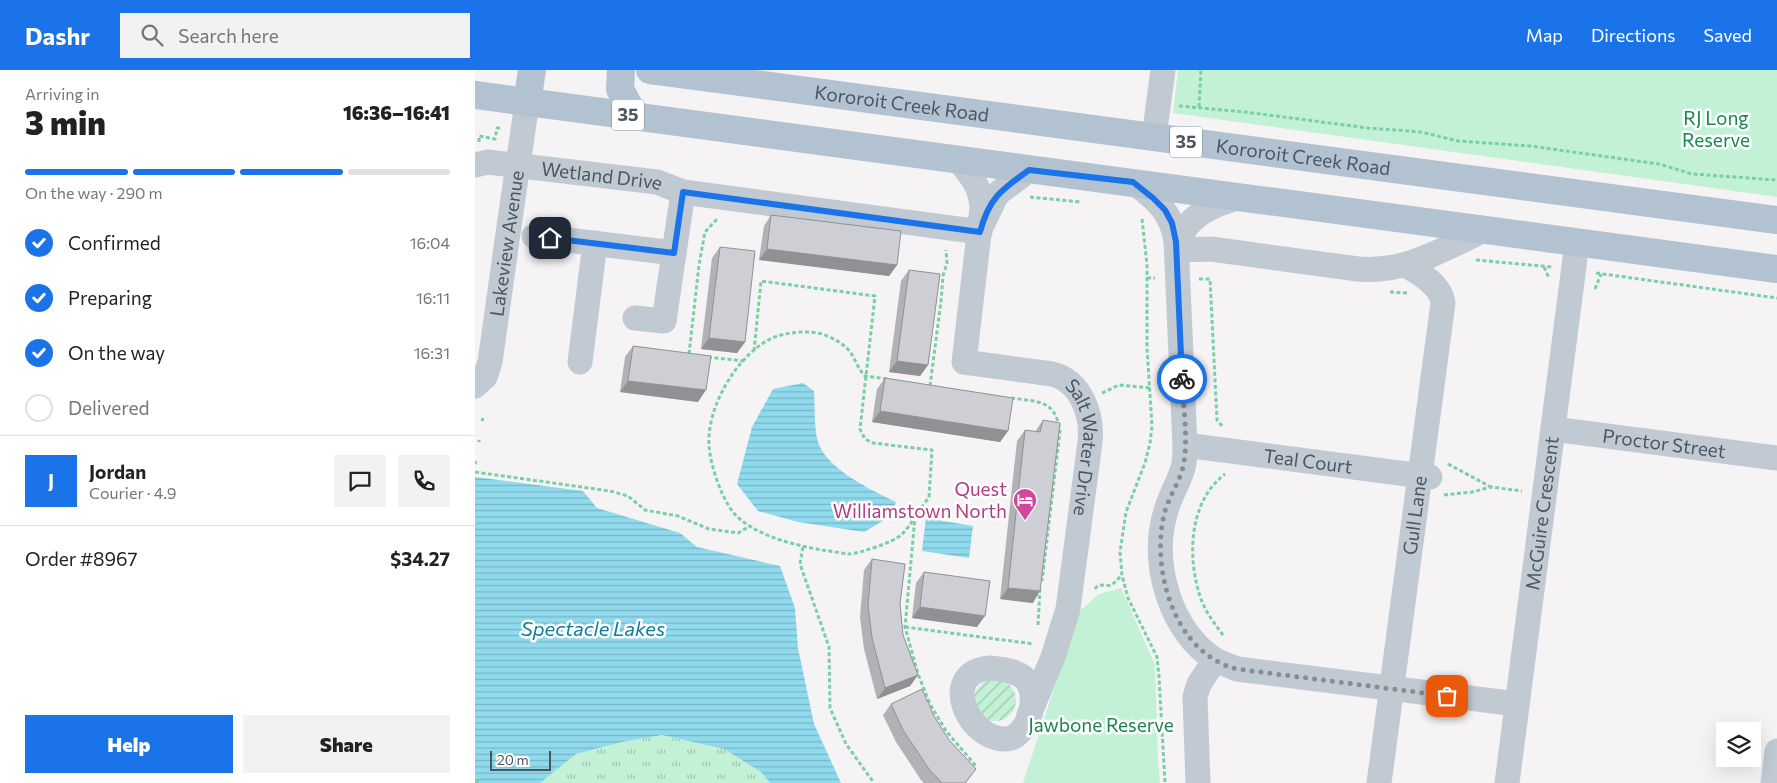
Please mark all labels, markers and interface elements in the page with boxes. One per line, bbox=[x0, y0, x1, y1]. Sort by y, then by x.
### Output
search box bbox=[120, 13, 470, 58]
text: Dashr bbox=[25, 21, 90, 50]
icon: search bbox=[138, 21, 166, 49]
text: Search here bbox=[178, 24, 279, 47]
text: Map bbox=[1526, 24, 1563, 46]
text: Directions bbox=[1591, 24, 1675, 46]
text: Saved bbox=[1703, 24, 1752, 46]
street label: Kororoit Creek Road bbox=[813, 80, 990, 126]
text: Arriving in bbox=[25, 84, 99, 103]
road number: 35 bbox=[612, 100, 644, 130]
text: 16:36–16:41 bbox=[343, 101, 450, 124]
text: 3 min bbox=[25, 102, 106, 142]
park label: RJ Long Reserve bbox=[1682, 106, 1750, 151]
road number: 35 bbox=[1170, 126, 1202, 158]
street label: Kororoit Creek Road bbox=[1215, 133, 1392, 179]
street label: Wetland Drive bbox=[540, 156, 666, 194]
street label: Lakeview Avenue bbox=[484, 169, 528, 318]
text: On the way · 290 m bbox=[25, 183, 163, 202]
pin bbox=[529, 217, 571, 259]
icon: home bbox=[536, 224, 564, 252]
icon: check bbox=[25, 229, 53, 257]
text: Confirmed bbox=[68, 231, 161, 254]
text: 16:04 bbox=[410, 233, 450, 252]
icon: check bbox=[25, 284, 53, 312]
text: Preparing bbox=[68, 286, 152, 309]
text: 16:11 bbox=[416, 288, 450, 307]
icon: check bbox=[25, 339, 53, 367]
text: On the way bbox=[68, 341, 165, 364]
text: 16:31 bbox=[414, 343, 450, 362]
courier bbox=[1157, 354, 1207, 404]
icon: bike bbox=[1168, 365, 1196, 393]
street label: Salt Water Drive bbox=[1061, 373, 1103, 517]
text: Delivered bbox=[68, 396, 149, 419]
street label: Proctor Street bbox=[1601, 424, 1727, 462]
street label: McGuire Crescent bbox=[1520, 435, 1563, 592]
street label: Teal Court bbox=[1262, 443, 1354, 478]
button: chat bbox=[334, 455, 386, 507]
button: phone bbox=[398, 455, 450, 507]
text: Jordan bbox=[89, 460, 146, 483]
text: J bbox=[48, 469, 54, 492]
street label: Gull Lane bbox=[1398, 474, 1431, 556]
place label: Quest Williamstown North bbox=[833, 477, 1007, 522]
text: Courier · 4.9 bbox=[89, 483, 176, 502]
hotel icon: Quest Williamstown North bbox=[1012, 487, 1038, 521]
text: Order #8967 bbox=[25, 547, 138, 570]
text: $34.27 bbox=[390, 547, 450, 570]
water label: Spectacle Lakes bbox=[521, 616, 665, 640]
pin bbox=[1426, 675, 1468, 717]
icon: bag bbox=[1433, 682, 1461, 710]
park label: Jawbone Reserve bbox=[1028, 713, 1174, 736]
button: Help bbox=[25, 715, 233, 773]
button: Share bbox=[243, 715, 450, 773]
map controls bbox=[1716, 722, 1761, 767]
button: layers bbox=[1716, 722, 1761, 767]
scale bar bbox=[490, 748, 551, 771]
text: 20 m bbox=[497, 751, 529, 768]

